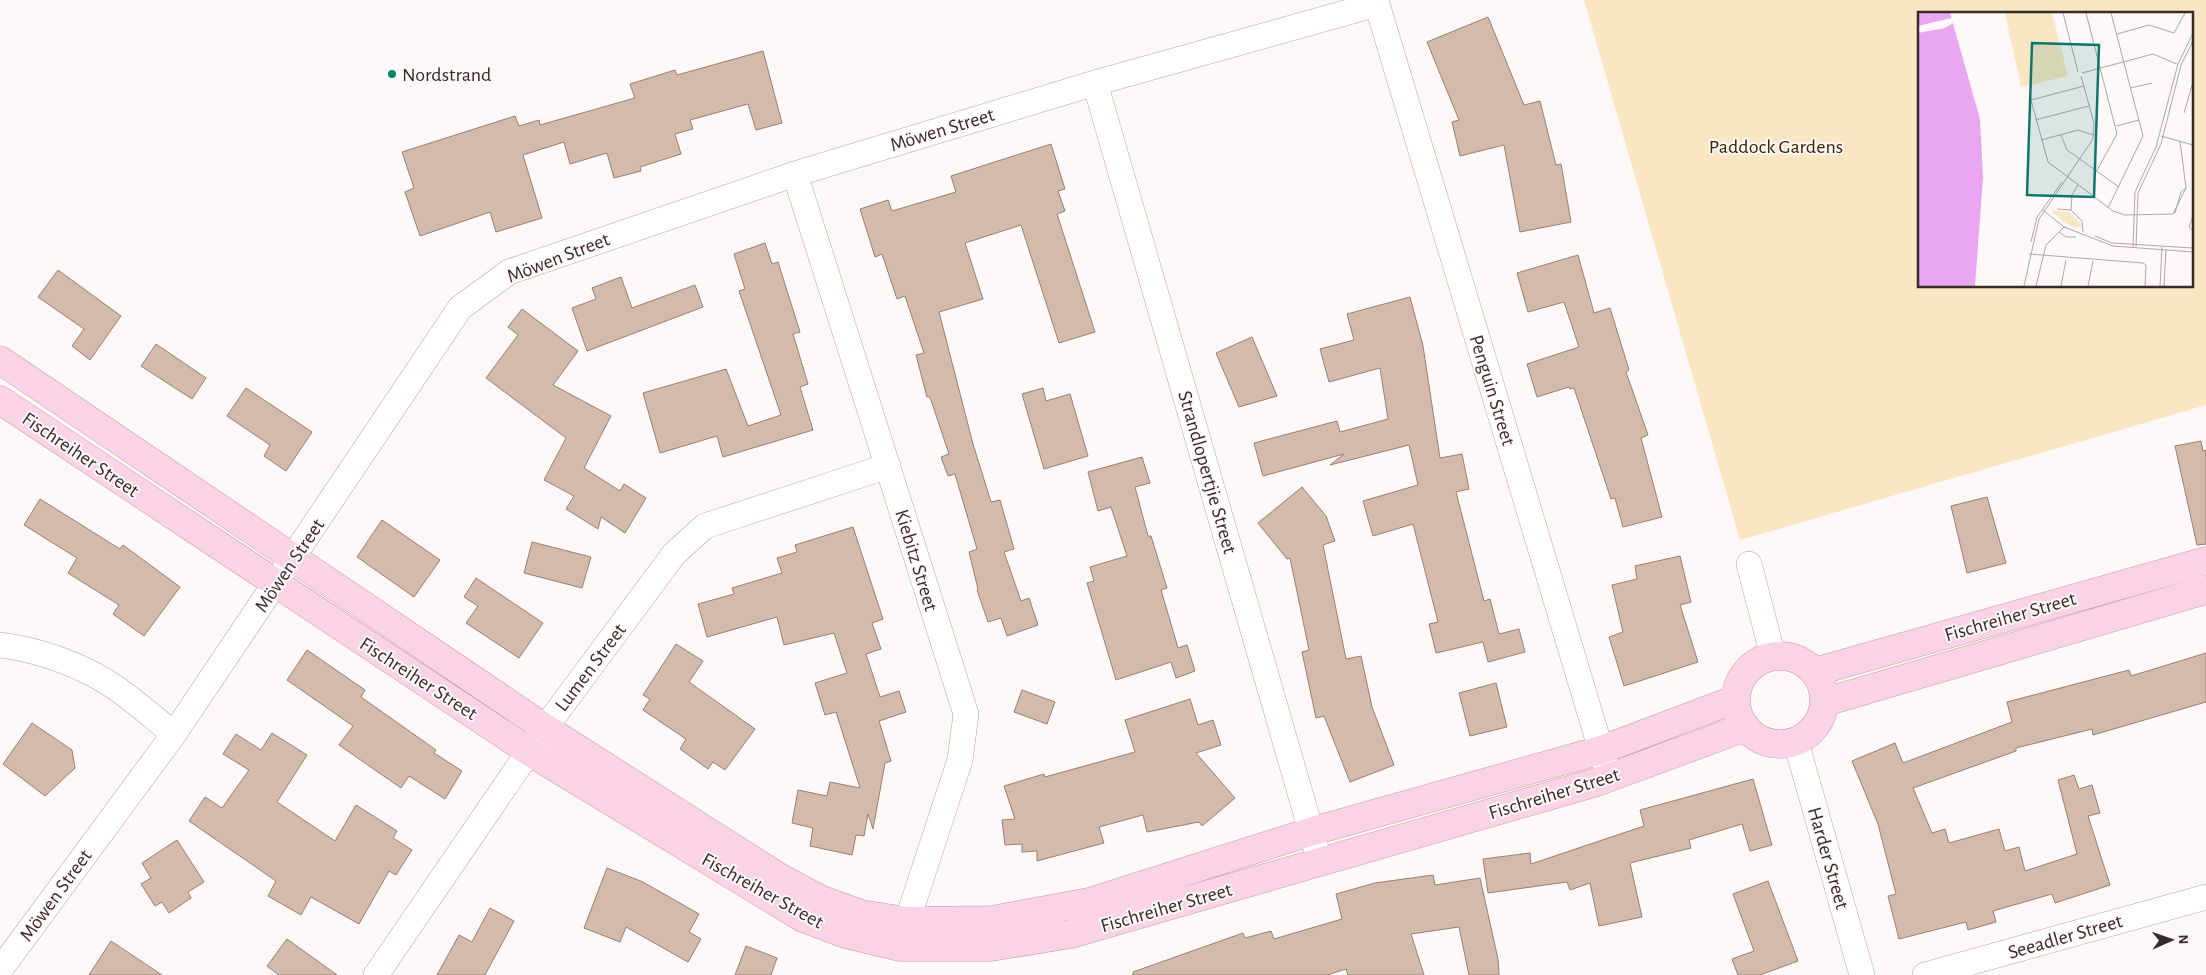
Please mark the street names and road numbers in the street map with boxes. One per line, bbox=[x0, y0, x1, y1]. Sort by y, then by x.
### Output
street label: Möwen Street bbox=[888, 104, 997, 155]
street label: Möwen Street bbox=[504, 229, 613, 287]
street label: Penguin Street bbox=[1466, 333, 1519, 449]
street label: Strandlopertjie Street bbox=[1174, 389, 1240, 557]
street label: Fischreiher Street bbox=[19, 409, 143, 501]
street label: Kiebitz Street bbox=[891, 507, 941, 614]
street label: Möwen Street bbox=[251, 515, 329, 616]
street label: Fischreiher Street bbox=[1942, 588, 2079, 645]
street label: Lumen Street bbox=[551, 619, 631, 715]
street label: Fischreiher Street bbox=[356, 633, 481, 725]
street label: Fischreiher Street bbox=[1486, 764, 1623, 823]
street label: Harder Street bbox=[1804, 805, 1852, 912]
street label: Möwen Street bbox=[16, 846, 96, 945]
street label: Fischreiher Street bbox=[698, 849, 827, 933]
street label: Fischreiher Street bbox=[1098, 879, 1235, 936]
street label: Seeadler Street bbox=[2006, 911, 2125, 963]

